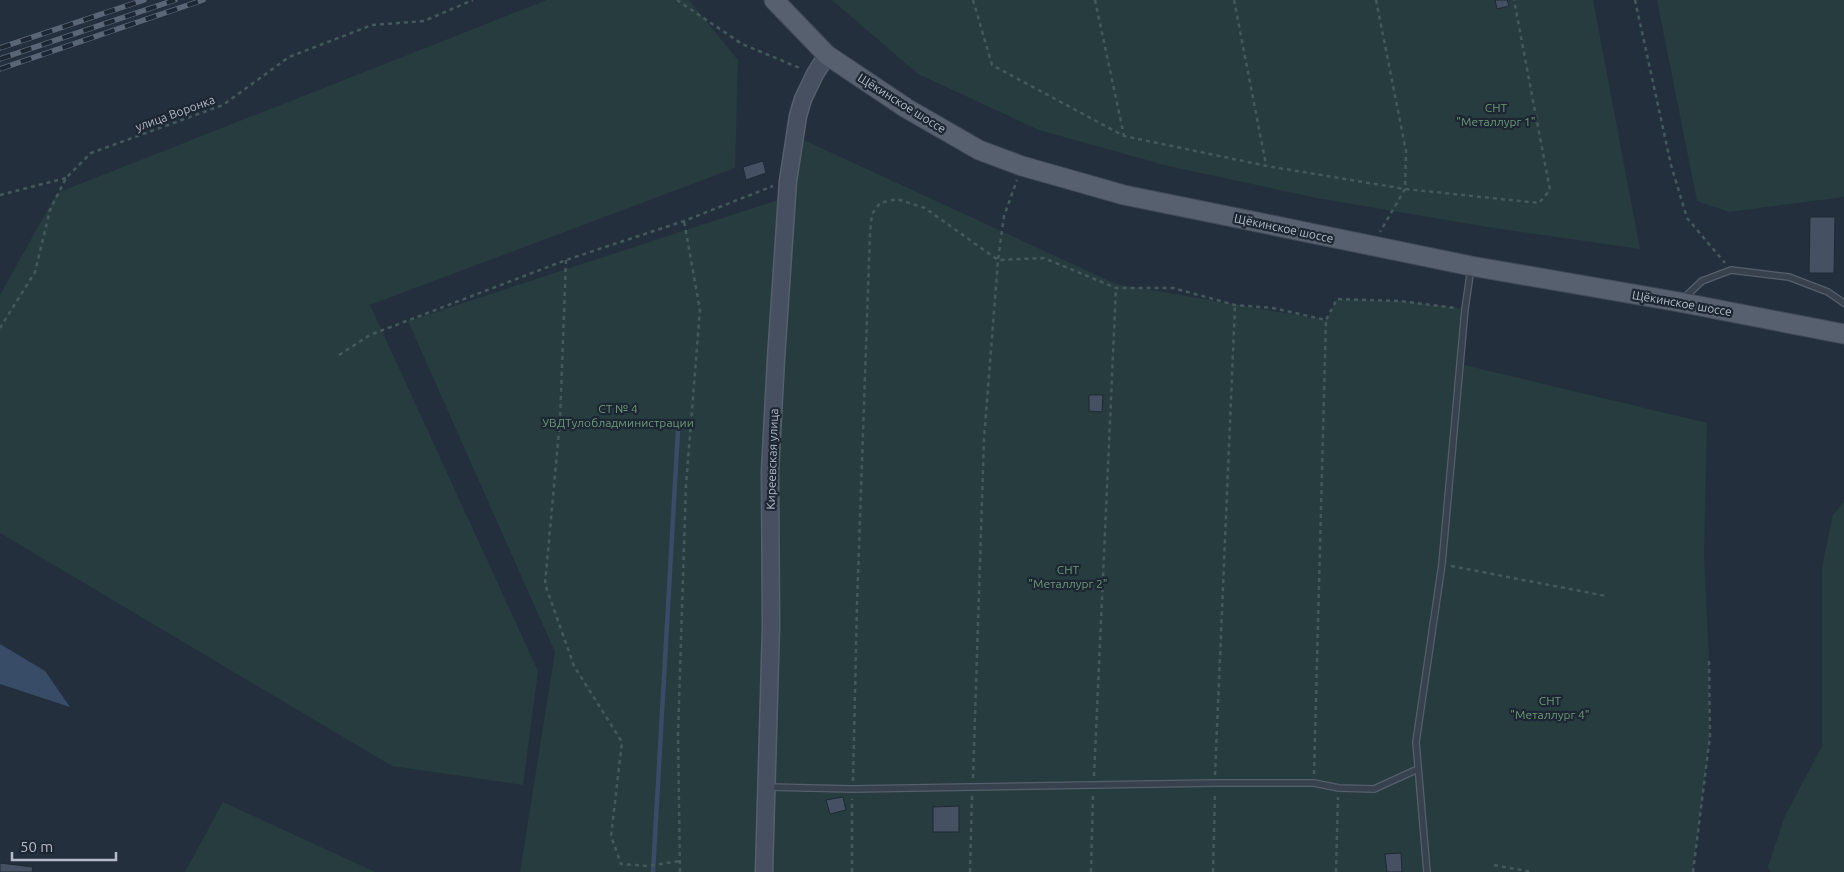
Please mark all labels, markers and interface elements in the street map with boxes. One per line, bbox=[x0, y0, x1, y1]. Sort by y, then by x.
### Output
street label: Щёкинское шоссе bbox=[856, 71, 948, 135]
street label: улица Воронка bbox=[133, 93, 217, 133]
park label: СНТ "Металлург 1" bbox=[1456, 101, 1536, 128]
street label: Щёкинское шоссе bbox=[1233, 211, 1335, 245]
street label: Щёкинское шоссе bbox=[1631, 288, 1733, 318]
park label: СТ № 4 УВДТулобладминистрации bbox=[542, 402, 694, 429]
street label: Киреевская улица bbox=[764, 408, 780, 510]
park label: СНТ "Металлург 2" bbox=[1028, 563, 1108, 590]
park label: СНТ "Металлург 4" bbox=[1510, 694, 1590, 721]
scale bar bbox=[12, 830, 116, 862]
text: 50 m bbox=[20, 838, 53, 855]

